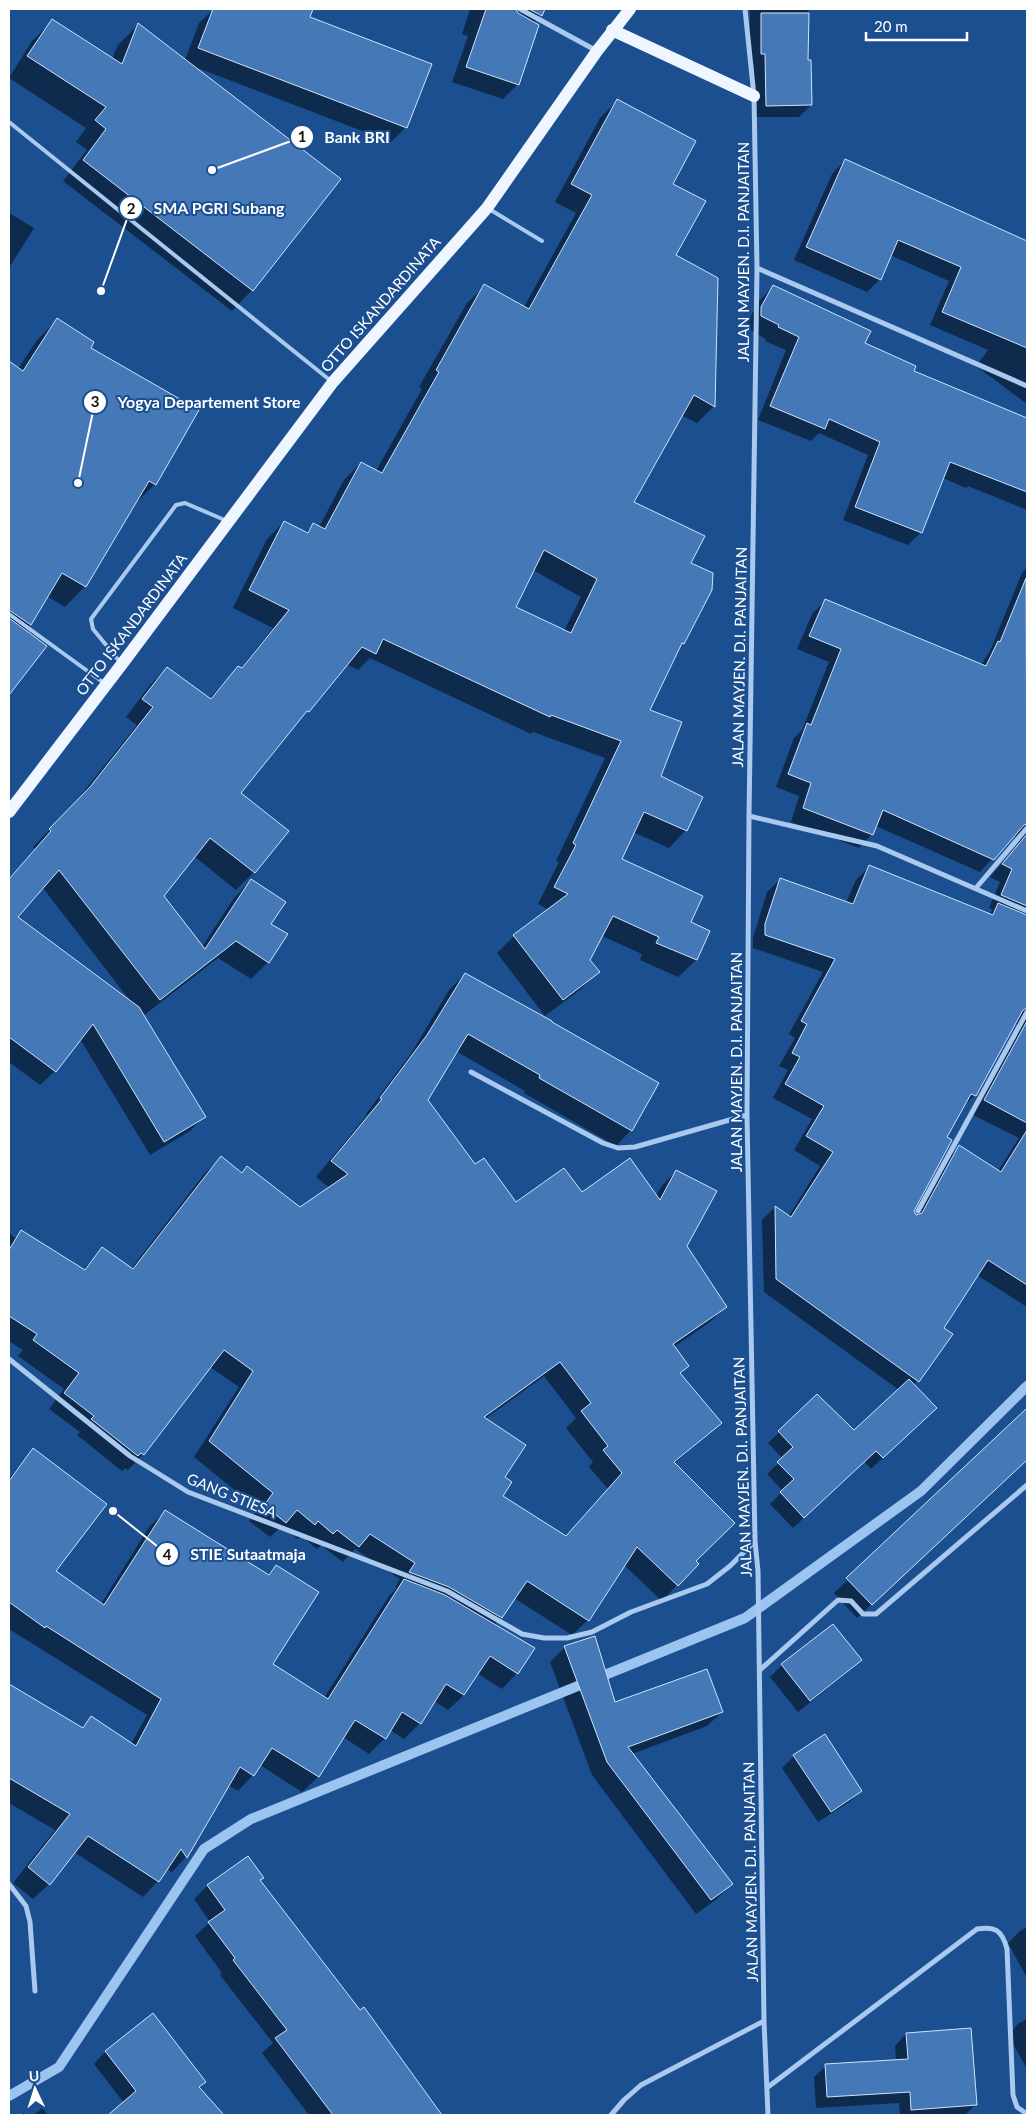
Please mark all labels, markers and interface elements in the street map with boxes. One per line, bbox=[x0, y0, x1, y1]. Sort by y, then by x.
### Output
scale bar bbox=[866, 10, 967, 42]
text: 20 m bbox=[874, 17, 908, 35]
callout: Bank BRI bbox=[289, 122, 400, 153]
text: 1 bbox=[298, 127, 306, 145]
text: Bank BRI bbox=[324, 127, 390, 146]
street label: JALAN MAYJEN. D.I. PANJAITAN bbox=[734, 142, 752, 362]
callout: SMA PGRI Subang bbox=[118, 193, 295, 224]
text: SMA PGRI Subang bbox=[153, 198, 285, 217]
text: 2 bbox=[127, 199, 136, 217]
street label: OTTO ISKANDARDINATA bbox=[316, 232, 444, 375]
callout: Yogya Departement Store bbox=[82, 387, 310, 418]
text: 3 bbox=[91, 392, 99, 410]
text: Yogya Departement Store bbox=[116, 392, 301, 411]
street label: JALAN MAYJEN. D.I. PANJAITAN bbox=[728, 547, 750, 767]
street label: OTTO ISKANDARDINATA bbox=[72, 549, 191, 699]
street label: JALAN MAYJEN. D.I. PANJAITAN bbox=[727, 952, 745, 1172]
street label: JALAN MAYJEN. D.I. PANJAITAN bbox=[729, 1356, 755, 1578]
street label: GANG STIESA bbox=[184, 1469, 280, 1521]
callout: STIE Sutaatmaja bbox=[155, 1539, 315, 1570]
text: STIE Sutaatmaja bbox=[190, 1544, 306, 1563]
text: 4 bbox=[163, 1545, 172, 1563]
street label: JALAN MAYJEN. D.I. PANJAITAN bbox=[739, 1762, 761, 1982]
north arrow bbox=[10, 2064, 60, 2114]
text: U bbox=[28, 2067, 40, 2084]

